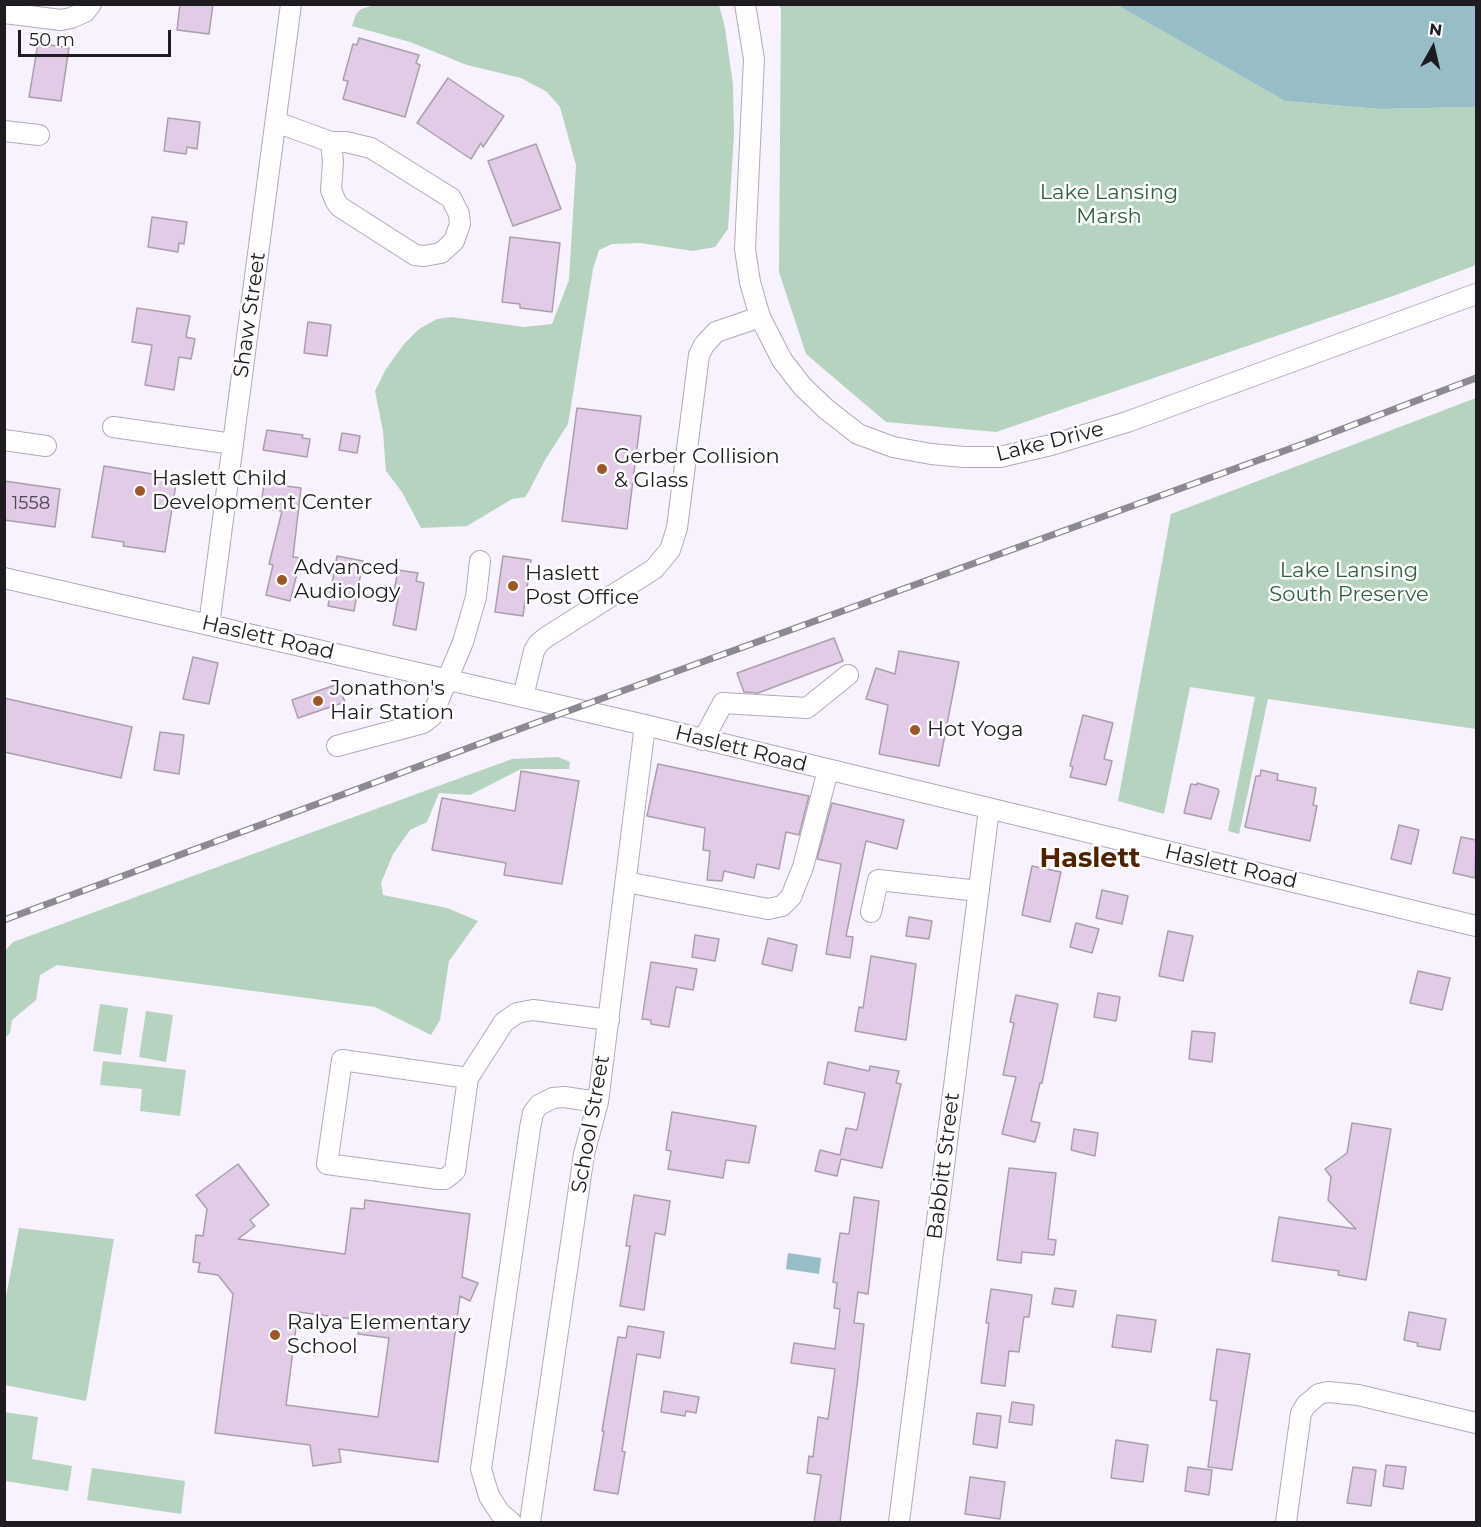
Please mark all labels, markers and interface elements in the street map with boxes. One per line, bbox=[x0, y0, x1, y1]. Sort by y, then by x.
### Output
scale bar bbox=[21, 18, 174, 56]
north arrow bbox=[1403, 18, 1463, 78]
text: N bbox=[1428, 19, 1443, 40]
text: 50 m bbox=[29, 29, 75, 51]
park label: Lake Lansing Marsh bbox=[1040, 180, 1178, 230]
street label: Shaw Street bbox=[229, 250, 271, 380]
street label: Lake Drive bbox=[994, 416, 1106, 468]
place label: Gerber Collision & Glass bbox=[614, 444, 780, 494]
marker: Gerber Collision & Glass bbox=[595, 462, 609, 476]
place label: Haslett Child Development Center bbox=[152, 466, 372, 516]
marker: Haslett Child Development Center bbox=[133, 484, 147, 498]
house number: 1558 bbox=[12, 493, 50, 515]
place label: Advanced Audiology bbox=[294, 555, 401, 605]
park label: Lake Lansing South Preserve bbox=[1269, 558, 1429, 608]
place label: Haslett Post Office bbox=[525, 561, 639, 611]
marker: Advanced Audiology bbox=[275, 573, 289, 587]
marker: Haslett Post Office bbox=[506, 579, 520, 593]
street label: Haslett Road bbox=[199, 611, 337, 665]
place label: Jonathon's Hair Station bbox=[330, 676, 454, 726]
marker: Jonathon's Hair Station bbox=[311, 694, 325, 708]
place label: Hot Yoga bbox=[927, 717, 1023, 743]
street label: Haslett Road bbox=[672, 720, 810, 778]
marker: Hot Yoga bbox=[908, 723, 922, 737]
street label: Haslett Road bbox=[1162, 840, 1300, 894]
district label: Haslett bbox=[1039, 843, 1141, 875]
street label: School Street bbox=[566, 1053, 616, 1195]
street label: Babbitt Street bbox=[922, 1091, 966, 1241]
place label: Ralya Elementary School bbox=[287, 1310, 471, 1360]
marker: Ralya Elementary School bbox=[268, 1328, 282, 1342]

